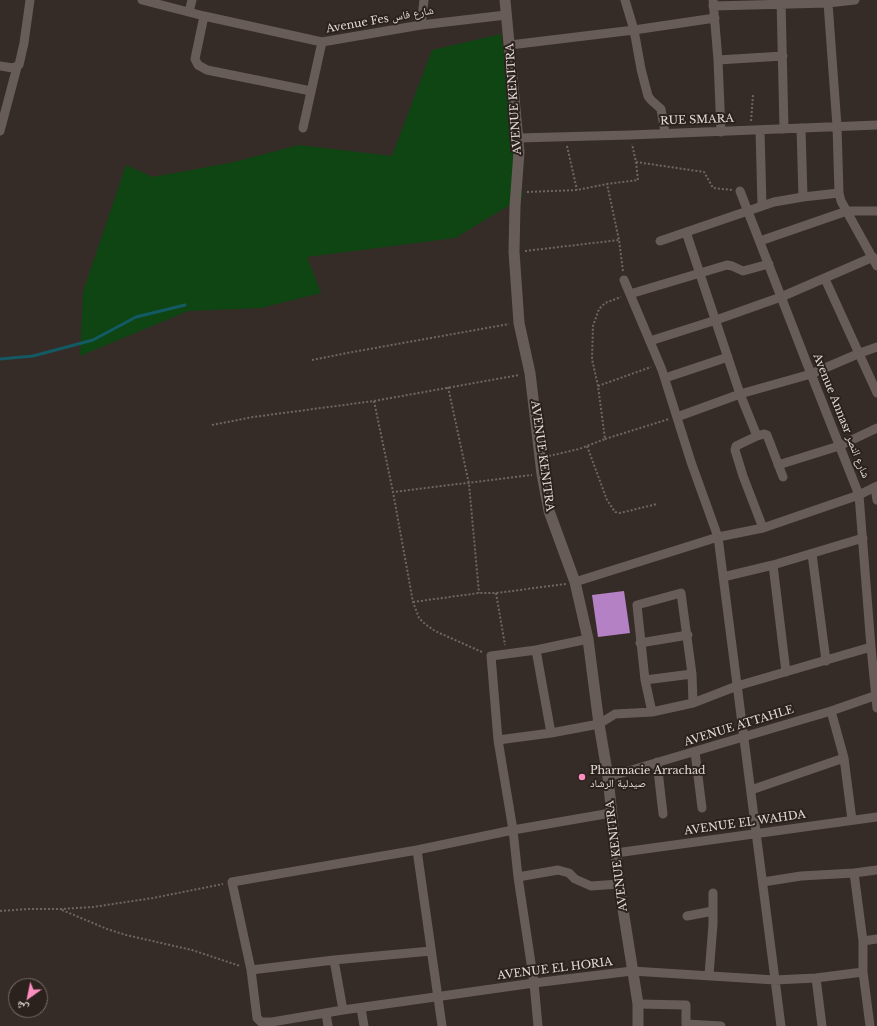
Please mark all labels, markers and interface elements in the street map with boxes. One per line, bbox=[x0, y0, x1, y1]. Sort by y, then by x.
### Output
street label: Avenue Fes شارع فاس bbox=[325, 4, 435, 36]
street label: AVENUE KENITRA bbox=[504, 43, 524, 155]
street label: RUE SMARA bbox=[660, 112, 734, 128]
street label: Avenue Annasr شارع النصر bbox=[810, 352, 872, 480]
street label: AVENUE KENITRA bbox=[528, 400, 556, 512]
street label: AVENUE ATTAHLE bbox=[683, 703, 795, 749]
place label: Pharmacie Arrachad صيدلية الرشاد bbox=[590, 764, 706, 790]
marker: Pharmacie Arrachad صيدلية الرشاد bbox=[577, 772, 587, 782]
street label: AVENUE KENITRA bbox=[604, 800, 630, 912]
street label: AVENUE EL WAHDA bbox=[683, 808, 807, 838]
street label: AVENUE EL HORIA bbox=[497, 955, 613, 983]
north arrow bbox=[8, 978, 48, 1018]
text: ش bbox=[13, 998, 31, 1016]

